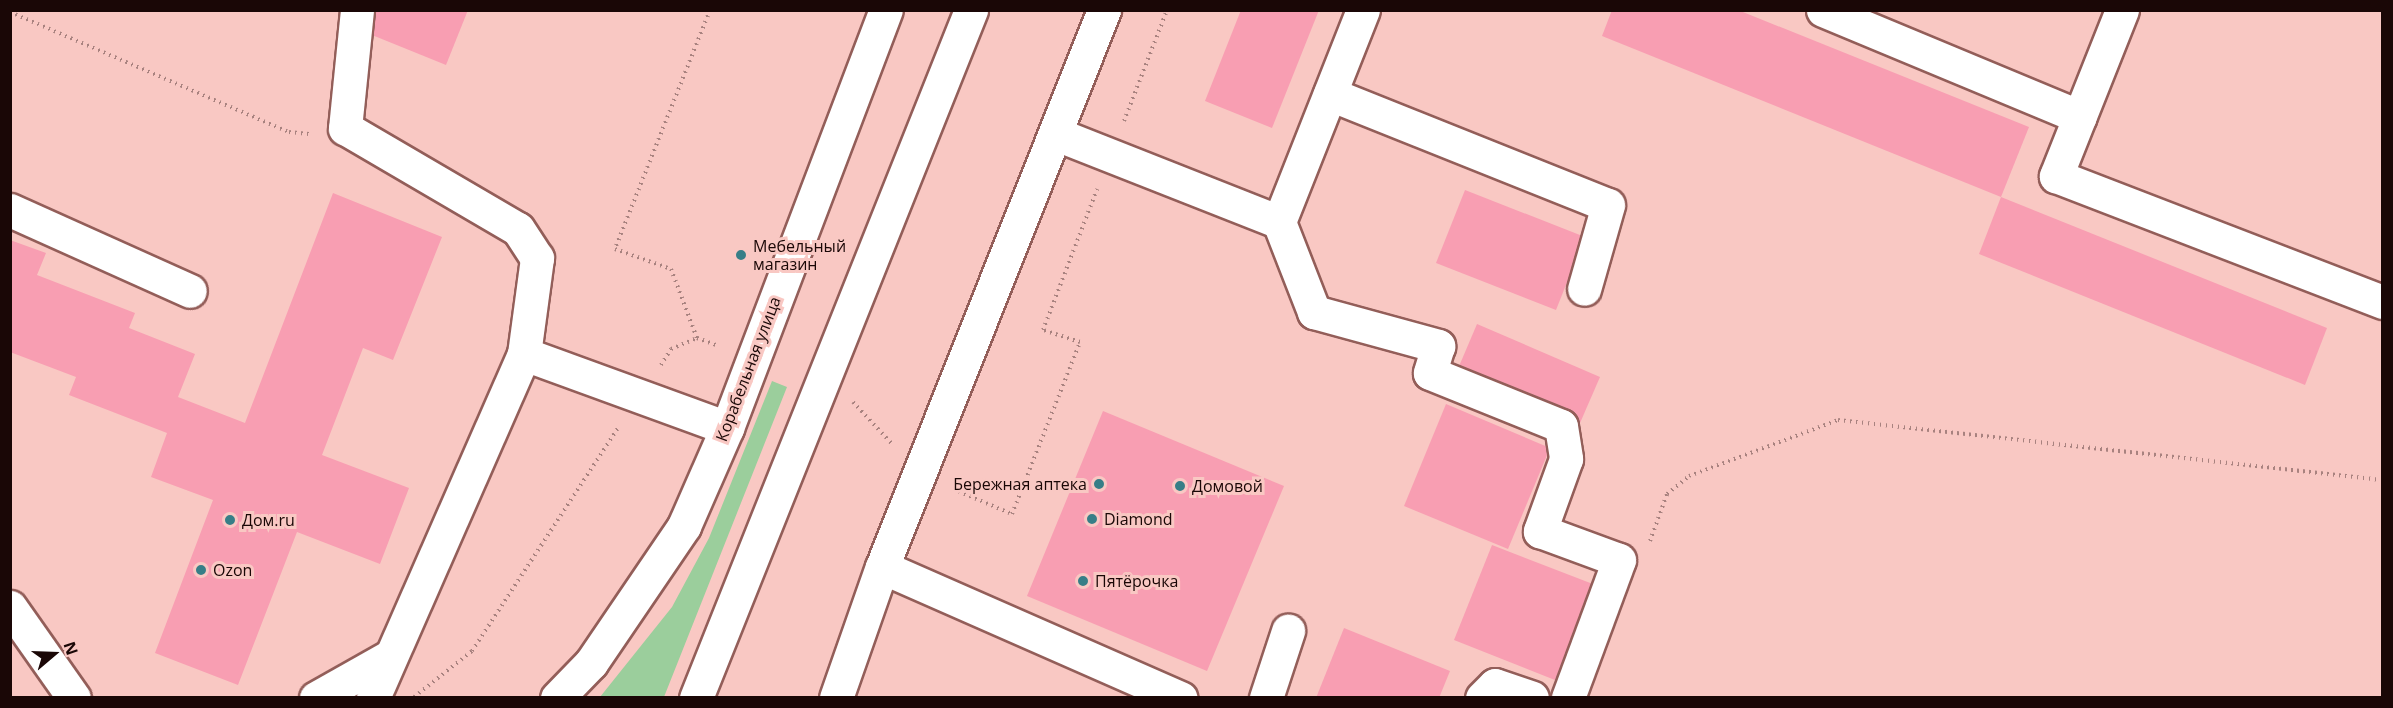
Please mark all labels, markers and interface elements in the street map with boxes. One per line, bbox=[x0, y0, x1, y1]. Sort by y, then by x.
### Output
place label: Мебельный магазин bbox=[753, 236, 846, 274]
marker: Мебельный магазин bbox=[734, 248, 748, 262]
street label: Корабельная улица bbox=[712, 294, 784, 444]
place label: Бережная аптека bbox=[953, 474, 1087, 494]
place label: Домовой bbox=[1192, 476, 1263, 496]
marker: Бережная аптека bbox=[1092, 477, 1106, 491]
marker: Домовой bbox=[1173, 479, 1187, 493]
place label: Diamond bbox=[1104, 509, 1173, 529]
place label: Дом.ru bbox=[242, 510, 295, 530]
marker: Diamond bbox=[1085, 512, 1099, 526]
marker: Дом.ru bbox=[223, 513, 237, 527]
place label: Ozon bbox=[213, 560, 252, 580]
marker: Ozon bbox=[194, 563, 208, 577]
place label: Пятёрочка bbox=[1095, 571, 1178, 591]
marker: Пятёрочка bbox=[1076, 574, 1090, 588]
north arrow bbox=[24, 624, 84, 684]
text: N bbox=[58, 638, 84, 658]

